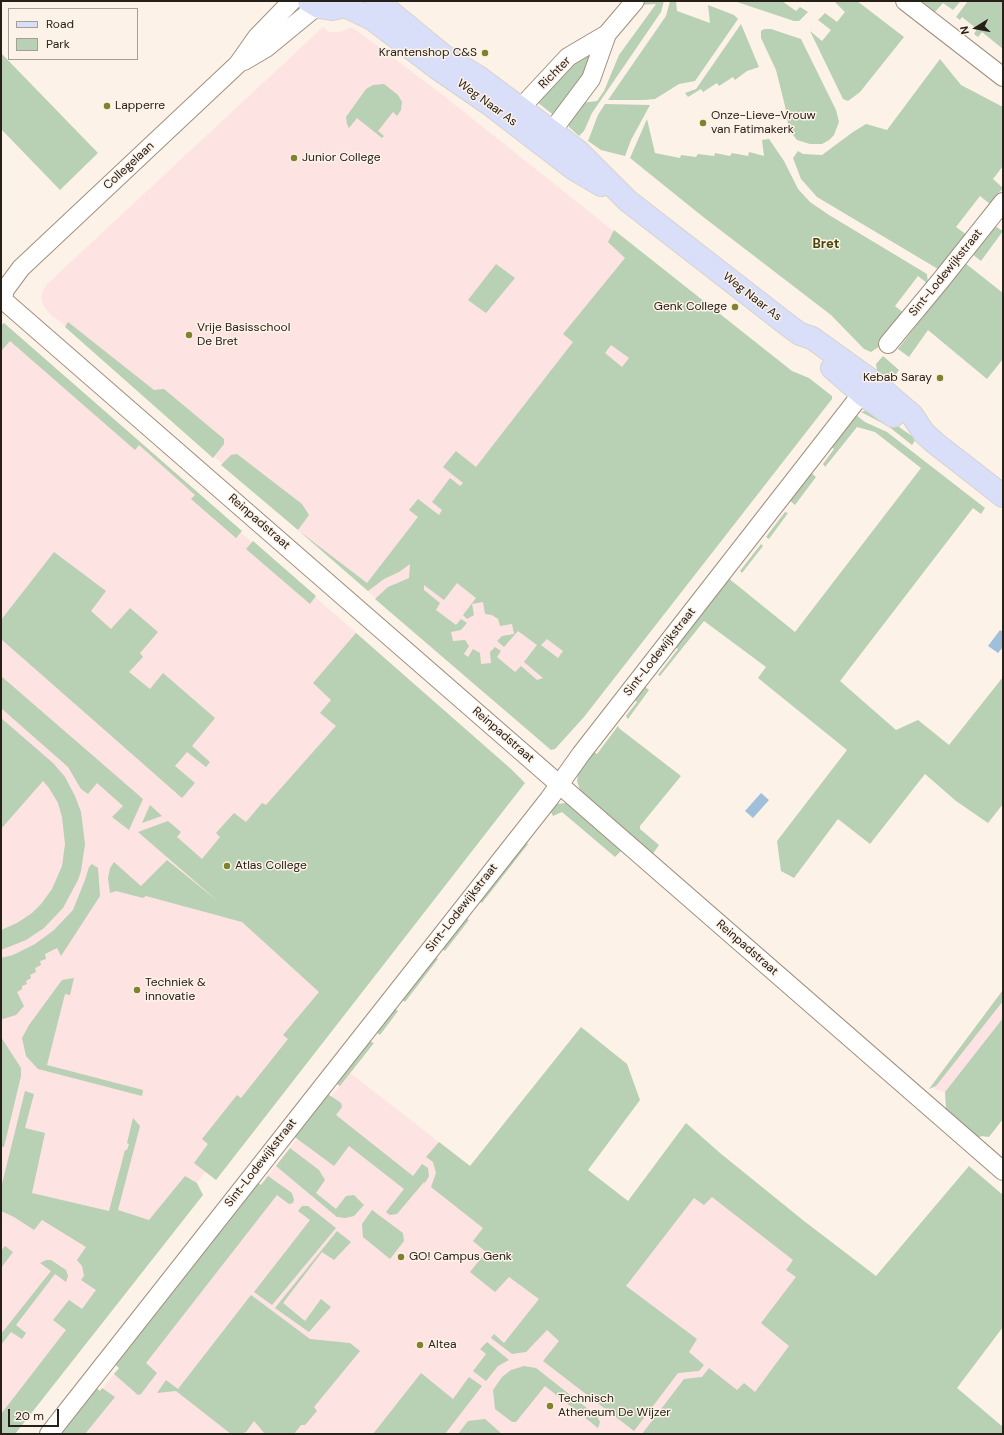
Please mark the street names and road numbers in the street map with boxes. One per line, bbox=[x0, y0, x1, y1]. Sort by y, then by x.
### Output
street label: Richter bbox=[536, 54, 574, 92]
street label: Weg Naar As bbox=[454, 76, 520, 130]
street label: Collegelaan bbox=[101, 139, 157, 193]
street label: Sint-Lodewijkstraat bbox=[906, 226, 986, 320]
street label: Weg Naar As bbox=[720, 270, 784, 324]
street label: Reinpadstraat bbox=[225, 491, 293, 553]
street label: Sint-Lodewijkstraat bbox=[621, 605, 699, 699]
street label: Reinpadstraat bbox=[469, 704, 537, 766]
street label: Sint-Lodewijkstraat bbox=[423, 861, 501, 955]
street label: Reinpadstraat bbox=[713, 917, 781, 979]
street label: Sint-Lodewijkstraat bbox=[222, 1116, 300, 1210]

